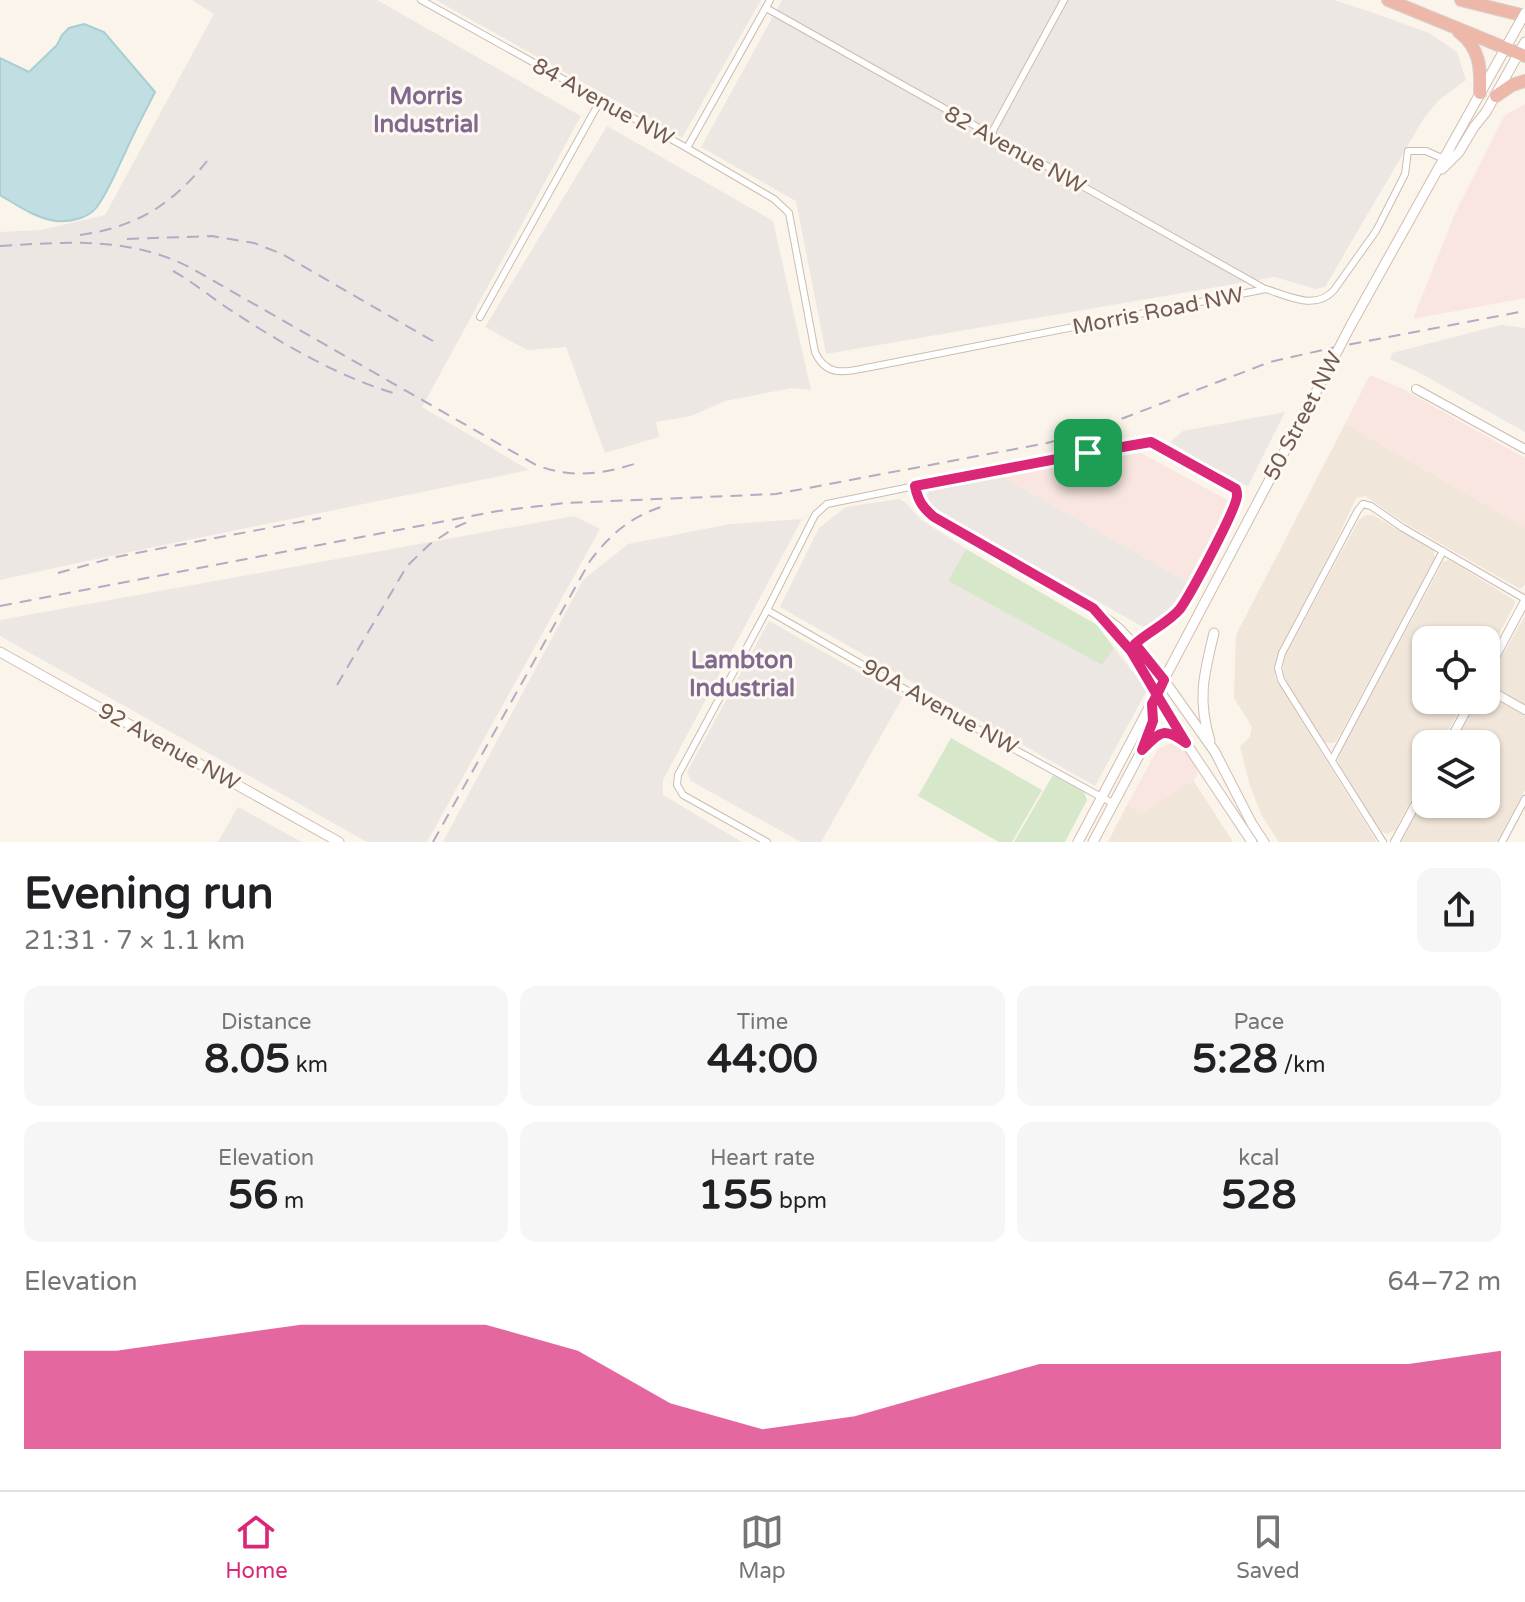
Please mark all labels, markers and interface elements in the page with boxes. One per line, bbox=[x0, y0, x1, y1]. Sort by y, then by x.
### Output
street label: 84 Avenue NW bbox=[528, 52, 678, 152]
district label: Morris Industrial bbox=[373, 82, 479, 139]
street label: 82 Avenue NW bbox=[940, 100, 1090, 200]
street label: Morris Road NW bbox=[1070, 282, 1246, 340]
street label: 50 Street NW bbox=[1258, 347, 1348, 485]
pin bbox=[1054, 419, 1122, 487]
icon: arrive bbox=[1066, 431, 1110, 475]
map controls bbox=[1412, 626, 1500, 818]
button: locate bbox=[1412, 626, 1500, 714]
district label: Lambton Industrial bbox=[689, 646, 795, 703]
street label: 90A Avenue NW bbox=[858, 653, 1022, 761]
street label: 92 Avenue NW bbox=[94, 697, 244, 797]
button: layers bbox=[1412, 730, 1500, 818]
text: Evening run bbox=[24, 868, 273, 921]
button: share bbox=[1417, 868, 1501, 952]
text: 21:31 · 7 × 1.1 km bbox=[24, 925, 245, 956]
text: Distance bbox=[221, 1009, 311, 1035]
text: Time bbox=[737, 1009, 788, 1035]
text: Pace bbox=[1233, 1009, 1284, 1035]
text: 8.05 bbox=[204, 1035, 290, 1083]
text: 44:00 bbox=[707, 1035, 818, 1083]
text: 5:28 bbox=[1192, 1035, 1278, 1083]
text: km bbox=[290, 1052, 328, 1078]
text: /km bbox=[1278, 1052, 1326, 1078]
text: Elevation bbox=[218, 1145, 314, 1171]
text: Heart rate bbox=[710, 1145, 815, 1171]
text: kcal bbox=[1238, 1145, 1280, 1171]
text: 56 bbox=[228, 1171, 278, 1219]
text: 155 bbox=[698, 1171, 773, 1219]
text: 528 bbox=[1221, 1171, 1297, 1219]
text: m bbox=[278, 1188, 304, 1214]
text: bpm bbox=[773, 1188, 827, 1214]
text: Elevation bbox=[24, 1266, 138, 1297]
text: 64–72 m bbox=[1388, 1266, 1501, 1297]
tab: Home bbox=[225, 1510, 288, 1584]
tab: Map bbox=[738, 1510, 786, 1584]
tab: Saved bbox=[1236, 1510, 1300, 1584]

